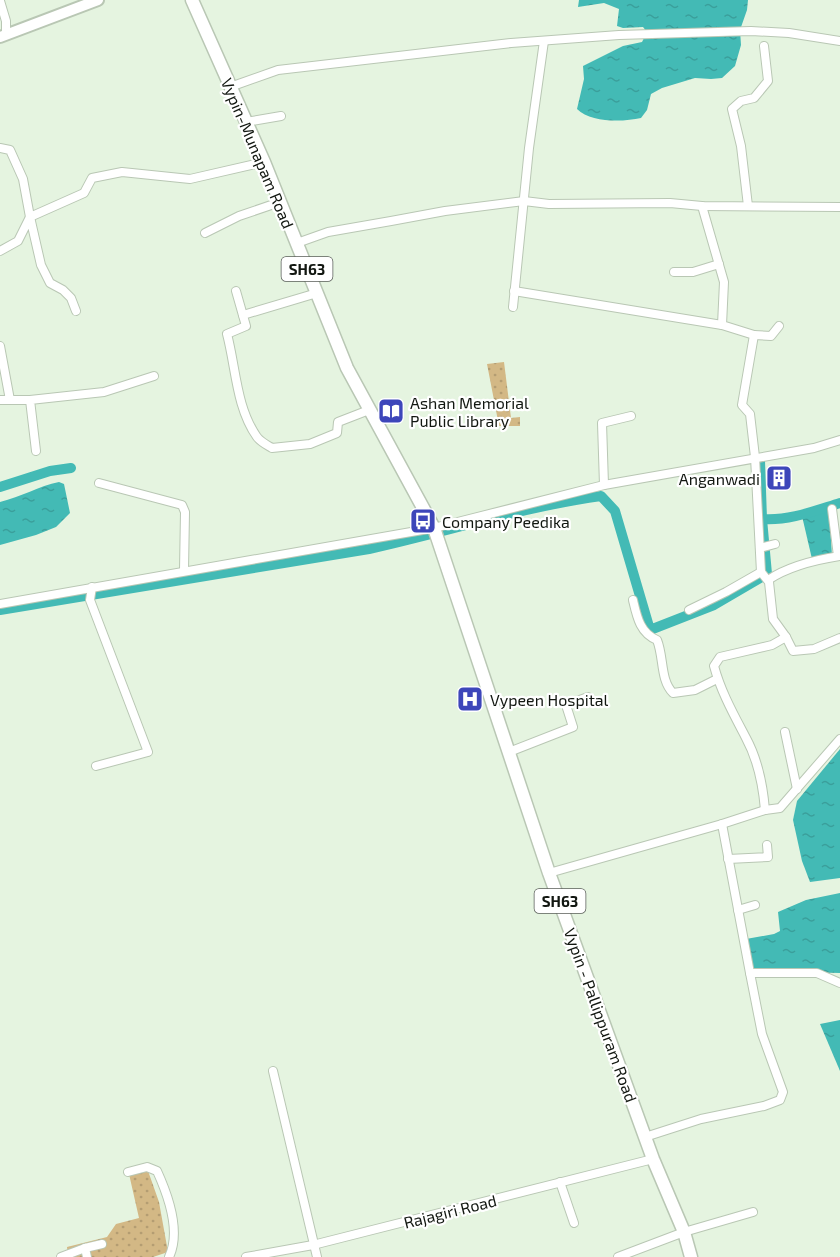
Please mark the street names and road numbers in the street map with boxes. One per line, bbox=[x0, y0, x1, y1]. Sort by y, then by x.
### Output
street label: Vypin-Munapam Road bbox=[218, 75, 298, 231]
road number: SH63 bbox=[282, 257, 332, 281]
road number: SH63 bbox=[534, 889, 586, 913]
street label: Vypin - Pallippuram Road bbox=[561, 925, 641, 1105]
street label: Rajagiri Road bbox=[402, 1190, 499, 1233]

